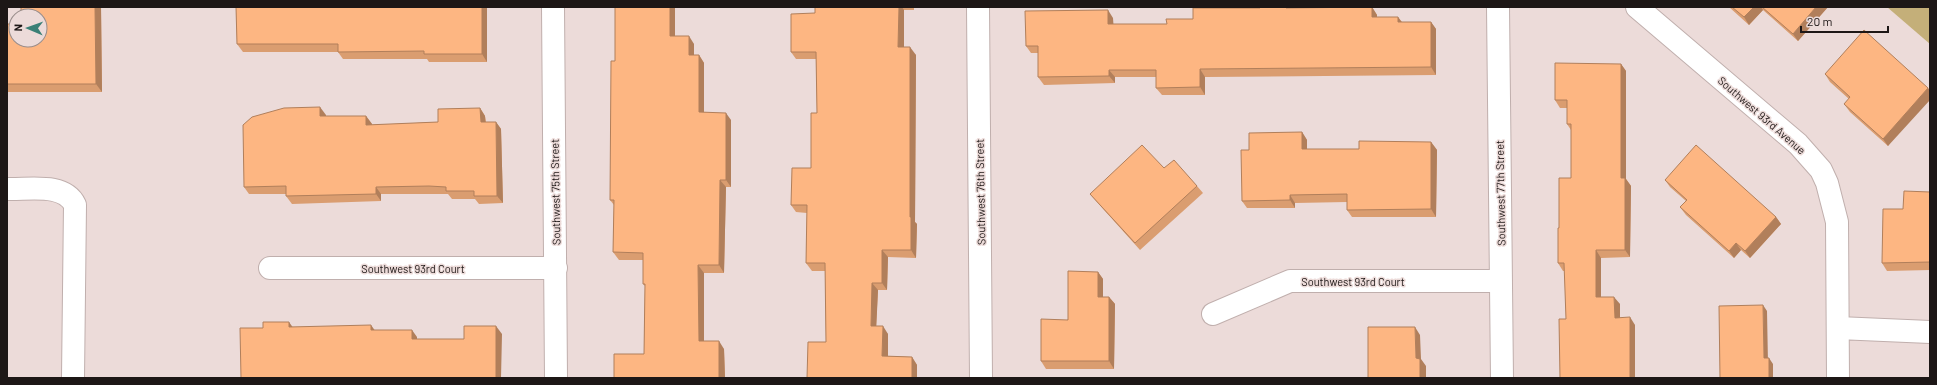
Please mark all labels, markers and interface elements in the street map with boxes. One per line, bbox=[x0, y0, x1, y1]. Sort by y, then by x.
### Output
north arrow bbox=[8, 8, 48, 48]
scale bar bbox=[1801, 8, 1888, 34]
text: 20 m bbox=[1807, 14, 1833, 28]
text: N bbox=[11, 24, 24, 32]
street label: Southwest 93rd Avenue bbox=[1716, 73, 1808, 157]
street label: Southwest 75th Street bbox=[548, 139, 562, 245]
street label: Southwest 76th Street bbox=[973, 139, 987, 245]
street label: Southwest 77th Street bbox=[1493, 140, 1507, 246]
street label: Southwest 93rd Court bbox=[361, 262, 465, 275]
street label: Southwest 93rd Court bbox=[1301, 275, 1405, 288]

